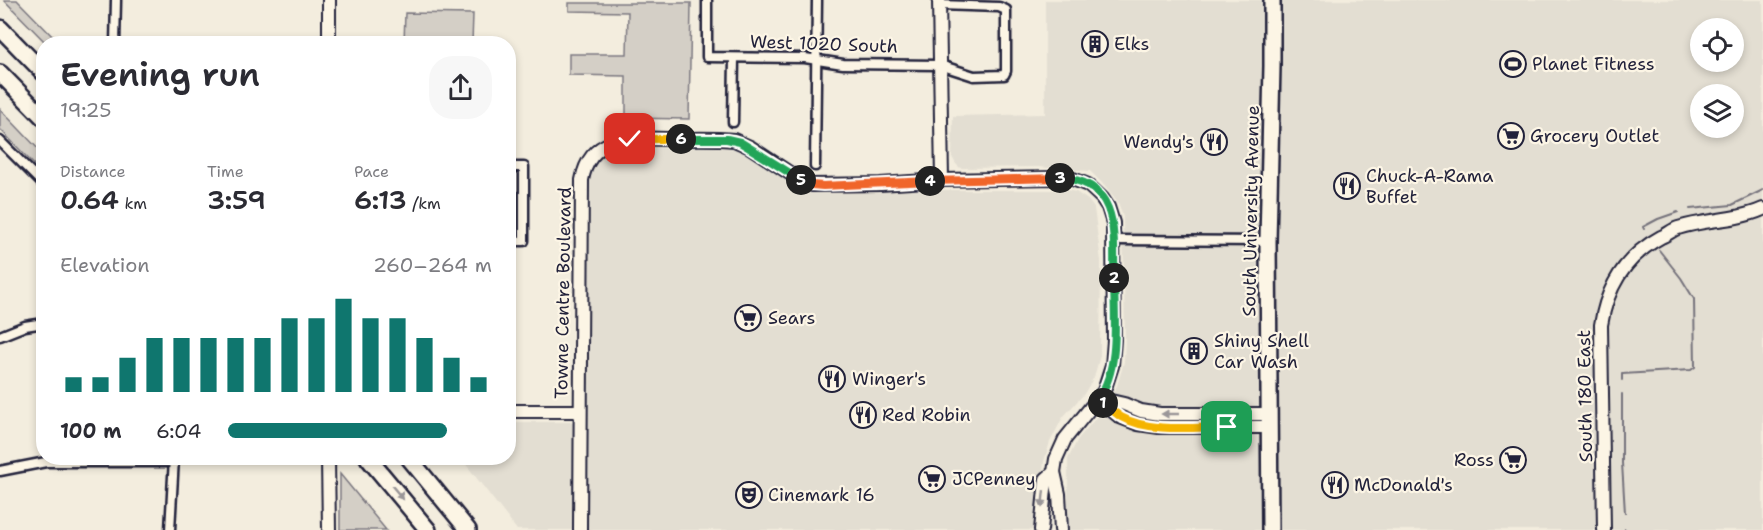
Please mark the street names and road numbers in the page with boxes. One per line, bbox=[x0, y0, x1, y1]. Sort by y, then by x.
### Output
street label: West 1020 South bbox=[750, 29, 898, 59]
street label: South University Avenue bbox=[1237, 105, 1265, 317]
street label: Towne Centre Boulevard bbox=[549, 187, 577, 399]
street label: South 180 East bbox=[1572, 329, 1598, 463]

